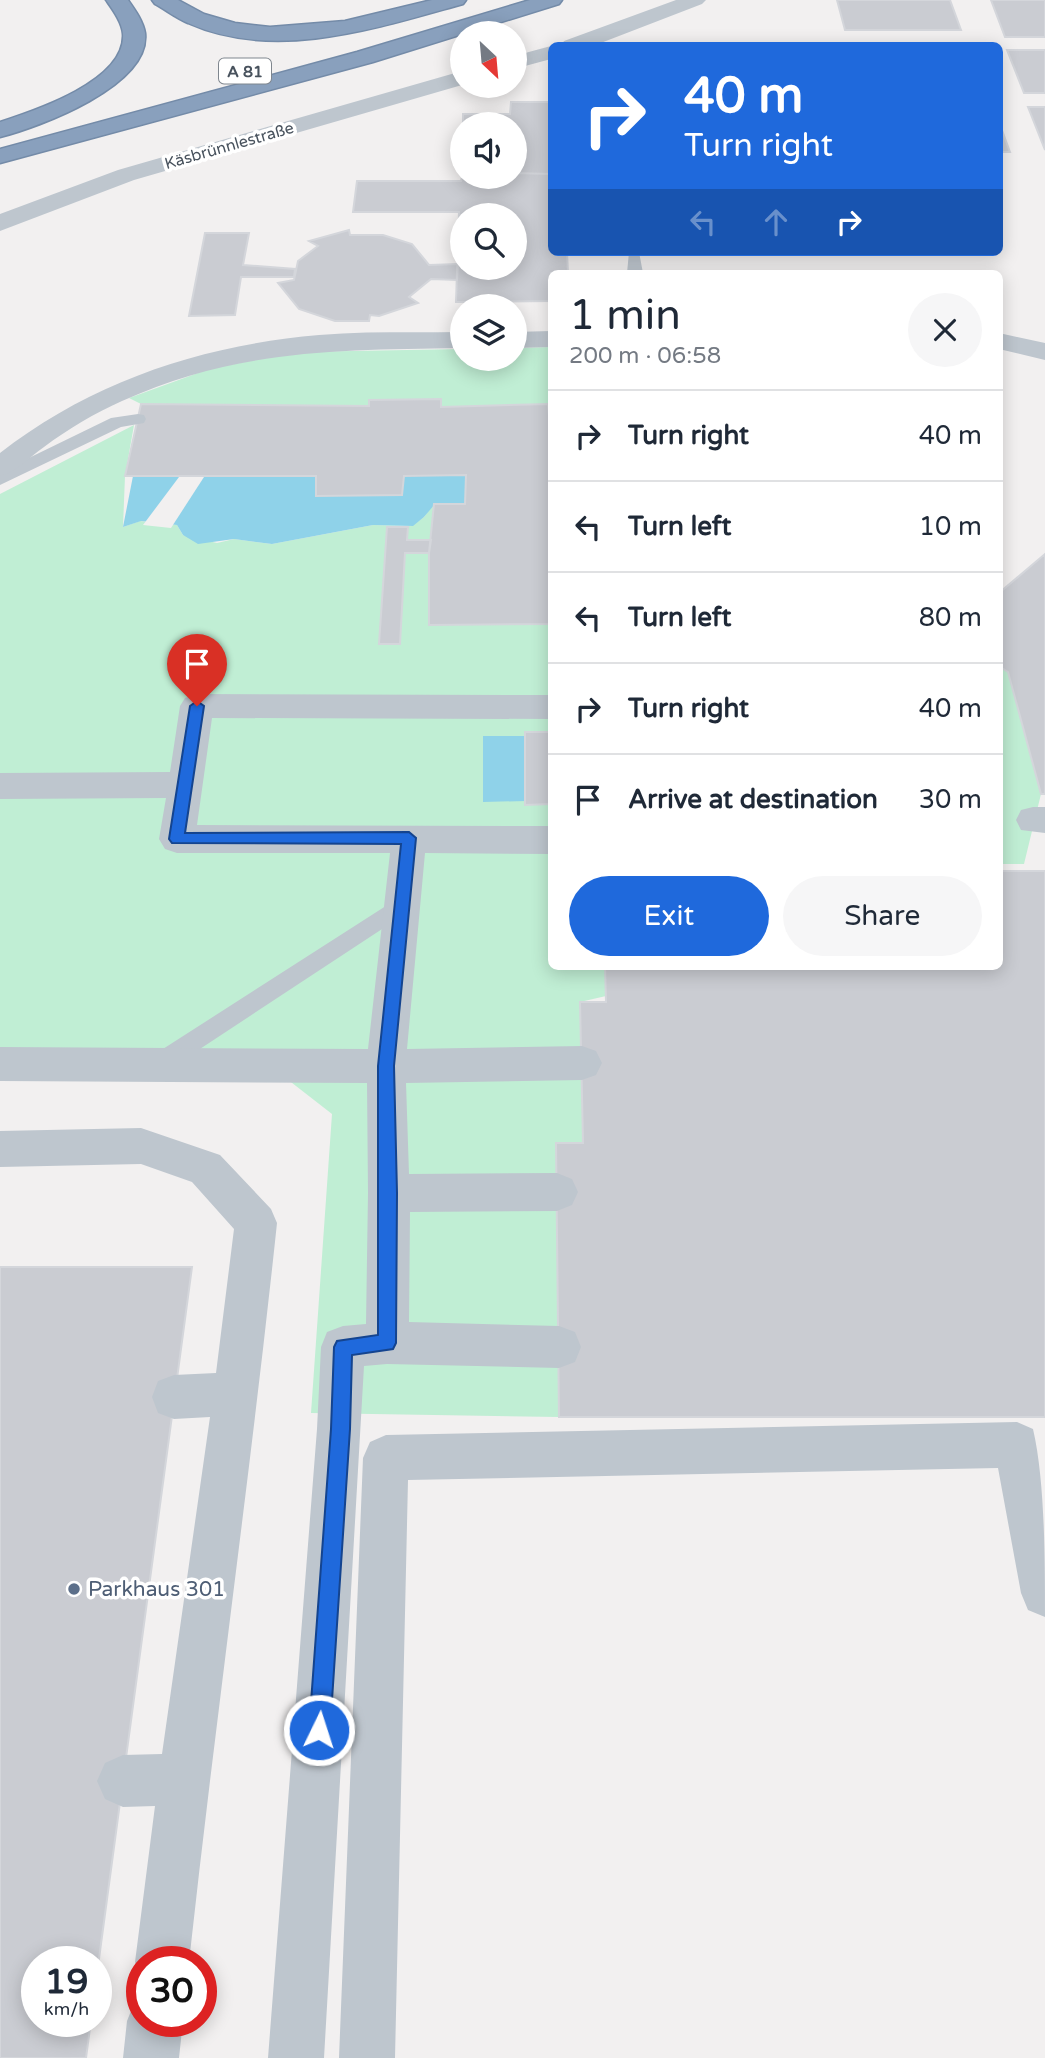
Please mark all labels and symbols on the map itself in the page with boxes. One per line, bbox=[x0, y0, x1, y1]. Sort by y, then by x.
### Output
north arrow bbox=[450, 21, 527, 98]
road number: A 81 bbox=[219, 58, 271, 83]
street label: Käsbrünnlestraße bbox=[162, 118, 296, 174]
pin bbox=[167, 634, 227, 706]
place label: Parkhaus 301 bbox=[88, 1577, 225, 1602]
marker: Parkhaus 301 bbox=[66, 1581, 82, 1597]
position arrow bbox=[282, 1693, 356, 1767]
speed limit sign: 30 bbox=[126, 1946, 217, 2037]

